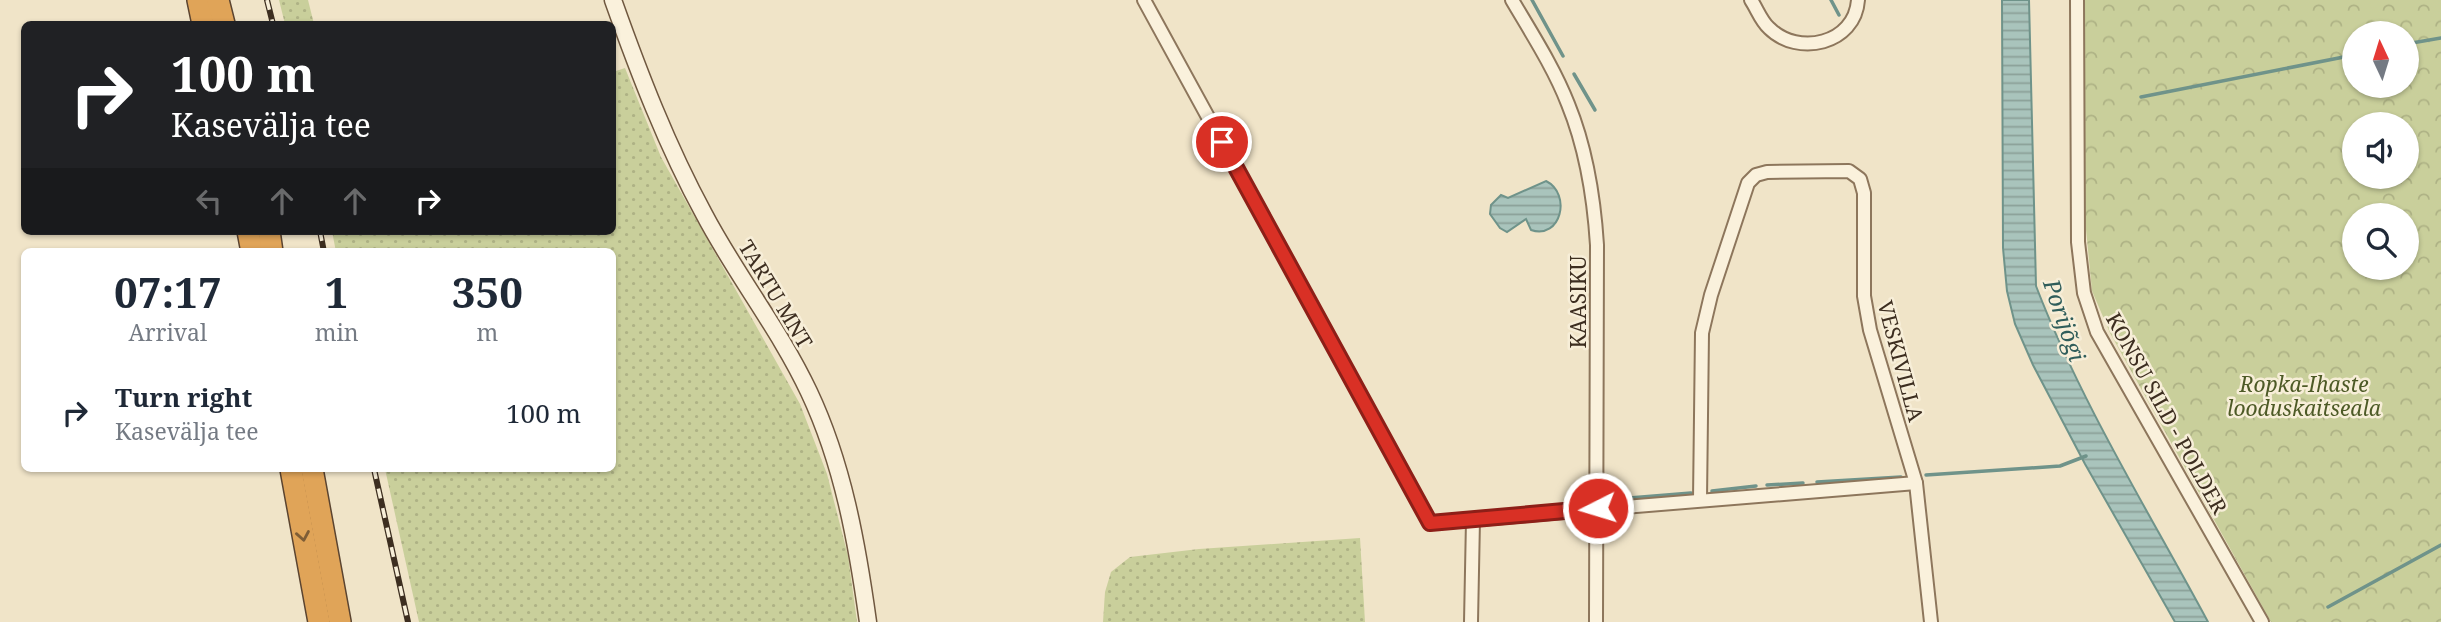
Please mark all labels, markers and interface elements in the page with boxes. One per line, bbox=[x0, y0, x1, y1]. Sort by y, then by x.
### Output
north arrow bbox=[2342, 21, 2418, 98]
map controls bbox=[2342, 21, 2419, 280]
text: 100 m bbox=[171, 40, 315, 106]
icon: right bbox=[56, 49, 147, 140]
text: Kasevälja tee bbox=[171, 103, 371, 146]
pin bbox=[1192, 112, 1252, 172]
button: sound bbox=[2342, 112, 2419, 189]
icon: arrive bbox=[1203, 123, 1241, 161]
icon: left bbox=[190, 182, 228, 220]
icon: ahead bbox=[263, 182, 301, 220]
icon: ahead bbox=[336, 182, 374, 220]
icon: right bbox=[409, 182, 447, 220]
button: search bbox=[2342, 203, 2419, 280]
street label: TARTU MNT bbox=[733, 235, 819, 353]
street label: KAASIKU bbox=[1564, 255, 1592, 349]
text: 07:17 bbox=[114, 263, 222, 320]
text: 1 bbox=[325, 263, 349, 320]
text: 350 bbox=[452, 263, 523, 320]
water label: Porijõgi bbox=[2036, 274, 2094, 365]
street label: VESKIVILLA bbox=[1871, 298, 1931, 425]
street label: KONSU SILD - POLDER bbox=[2100, 307, 2234, 519]
text: Arrival bbox=[129, 316, 207, 348]
text: min bbox=[315, 316, 359, 348]
text: m bbox=[476, 316, 498, 348]
park label: Ropka-Ihaste looduskaitseala bbox=[2227, 370, 2382, 422]
text: Turn right bbox=[115, 379, 252, 415]
icon: right bbox=[56, 394, 94, 432]
text: 100 m bbox=[506, 395, 581, 431]
text: Kasevälja tee bbox=[115, 415, 259, 447]
position arrow bbox=[1561, 471, 1635, 545]
one-way arrow bbox=[295, 530, 310, 542]

